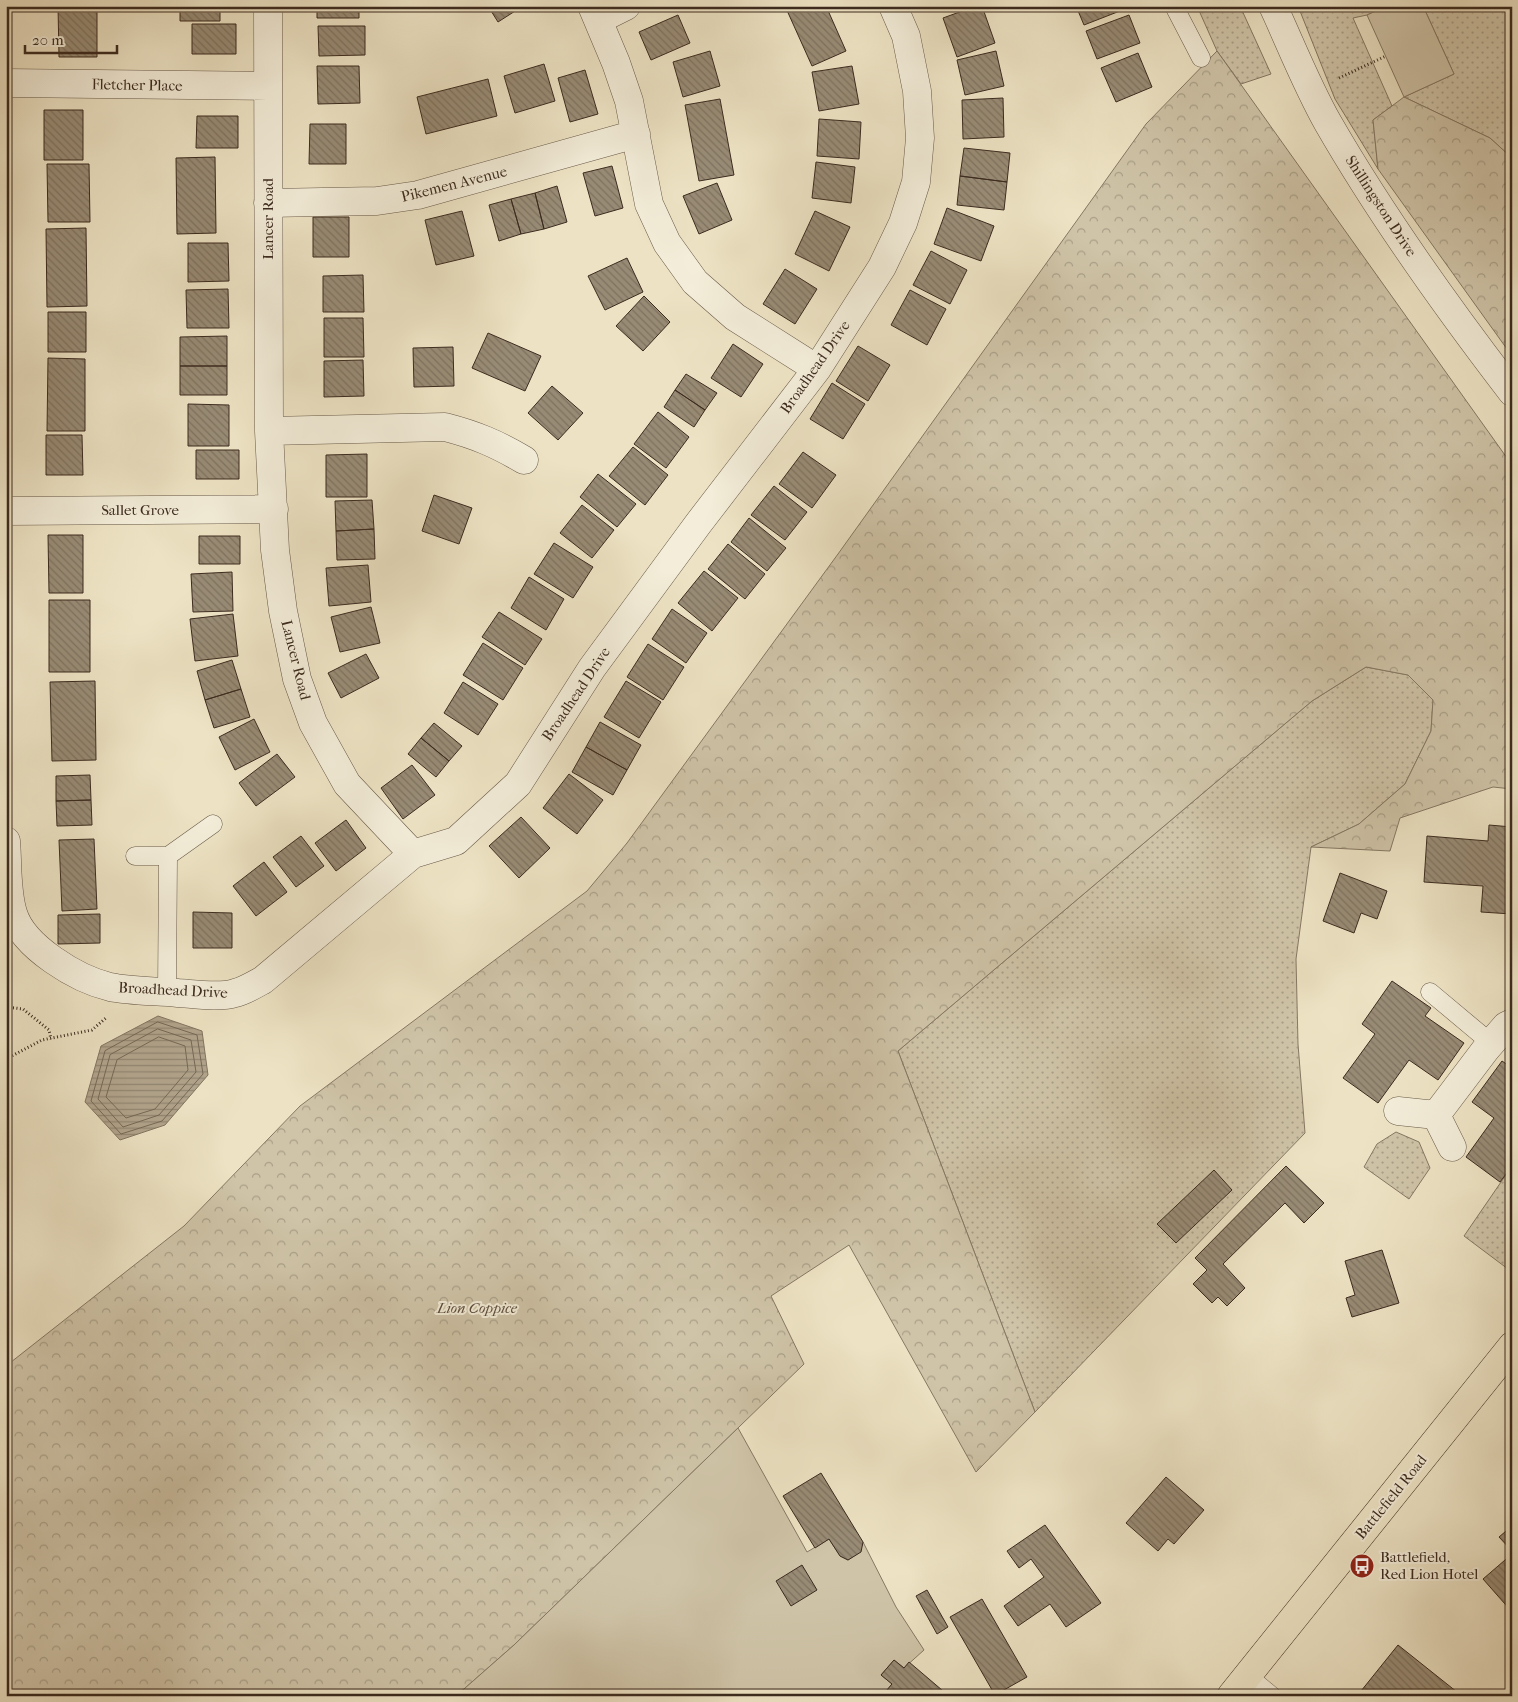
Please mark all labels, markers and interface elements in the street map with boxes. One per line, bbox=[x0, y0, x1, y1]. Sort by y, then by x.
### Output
scale bar bbox=[25, 22, 118, 54]
text: 20 m bbox=[32, 31, 64, 49]
street label: Fletcher Place bbox=[91, 75, 183, 95]
street label: Shillingston Drive bbox=[1342, 152, 1421, 260]
street label: Pikemen Avenue bbox=[399, 162, 509, 206]
street label: Lancer Road bbox=[259, 177, 277, 260]
street label: Broadhead Drive bbox=[776, 317, 854, 417]
street label: Sallet Grove bbox=[101, 501, 179, 519]
street label: Lancer Road bbox=[277, 618, 315, 703]
street label: Broadhead Drive bbox=[538, 643, 614, 744]
street label: Broadhead Drive bbox=[118, 978, 229, 1002]
park label: Lion Coppice bbox=[436, 1299, 518, 1317]
street label: Battlefield Road bbox=[1351, 1451, 1431, 1543]
place label: Battlefield, Red Lion Hotel bbox=[1380, 1548, 1478, 1583]
bus stop icon: Battlefield, Red Lion Hotel bbox=[1349, 1553, 1375, 1579]

